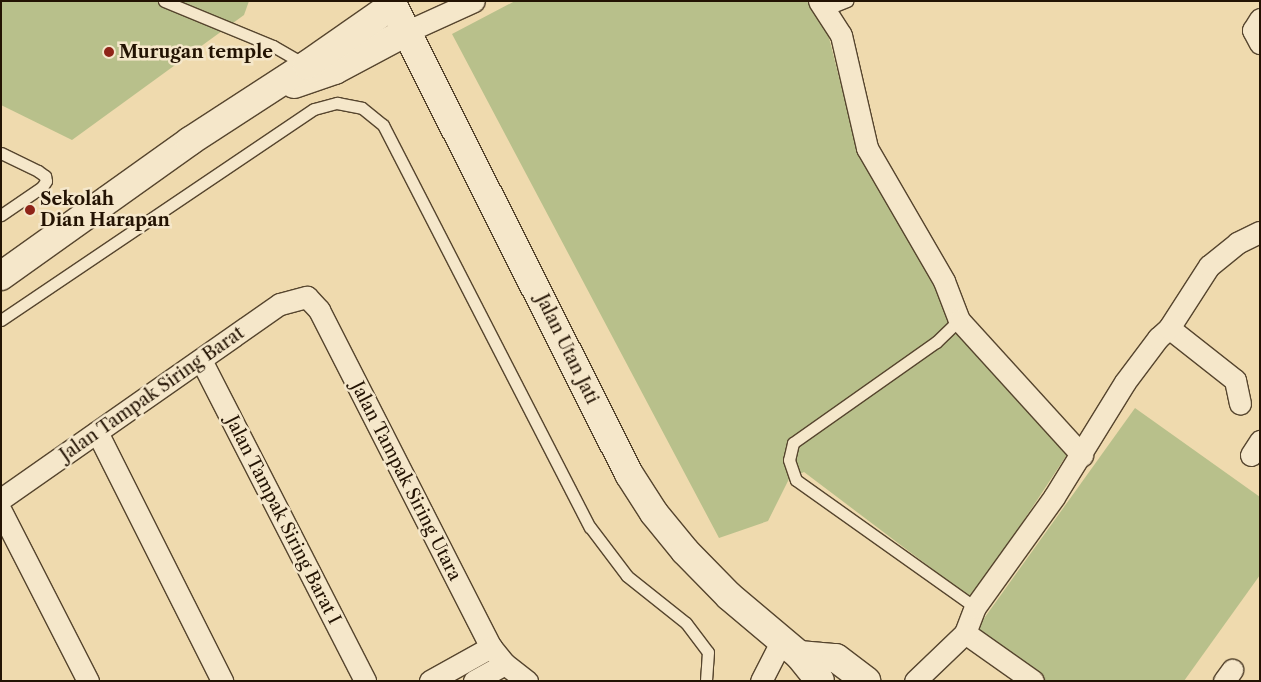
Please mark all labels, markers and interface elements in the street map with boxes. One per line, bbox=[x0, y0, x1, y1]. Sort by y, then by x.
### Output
place label: Murugan temple bbox=[119, 41, 273, 63]
marker: Murugan temple bbox=[103, 46, 115, 58]
place label: Sekolah Dian Harapan bbox=[40, 189, 170, 232]
marker: Sekolah Dian Harapan bbox=[24, 204, 36, 216]
street label: Jalan Utan Jati bbox=[531, 291, 603, 407]
street label: Jalan Tampak Siring Barat bbox=[55, 322, 249, 466]
street label: Jalan Tampak Siring Utara bbox=[346, 377, 466, 585]
street label: Jalan Tampak Siring Barat I bbox=[221, 412, 345, 628]

